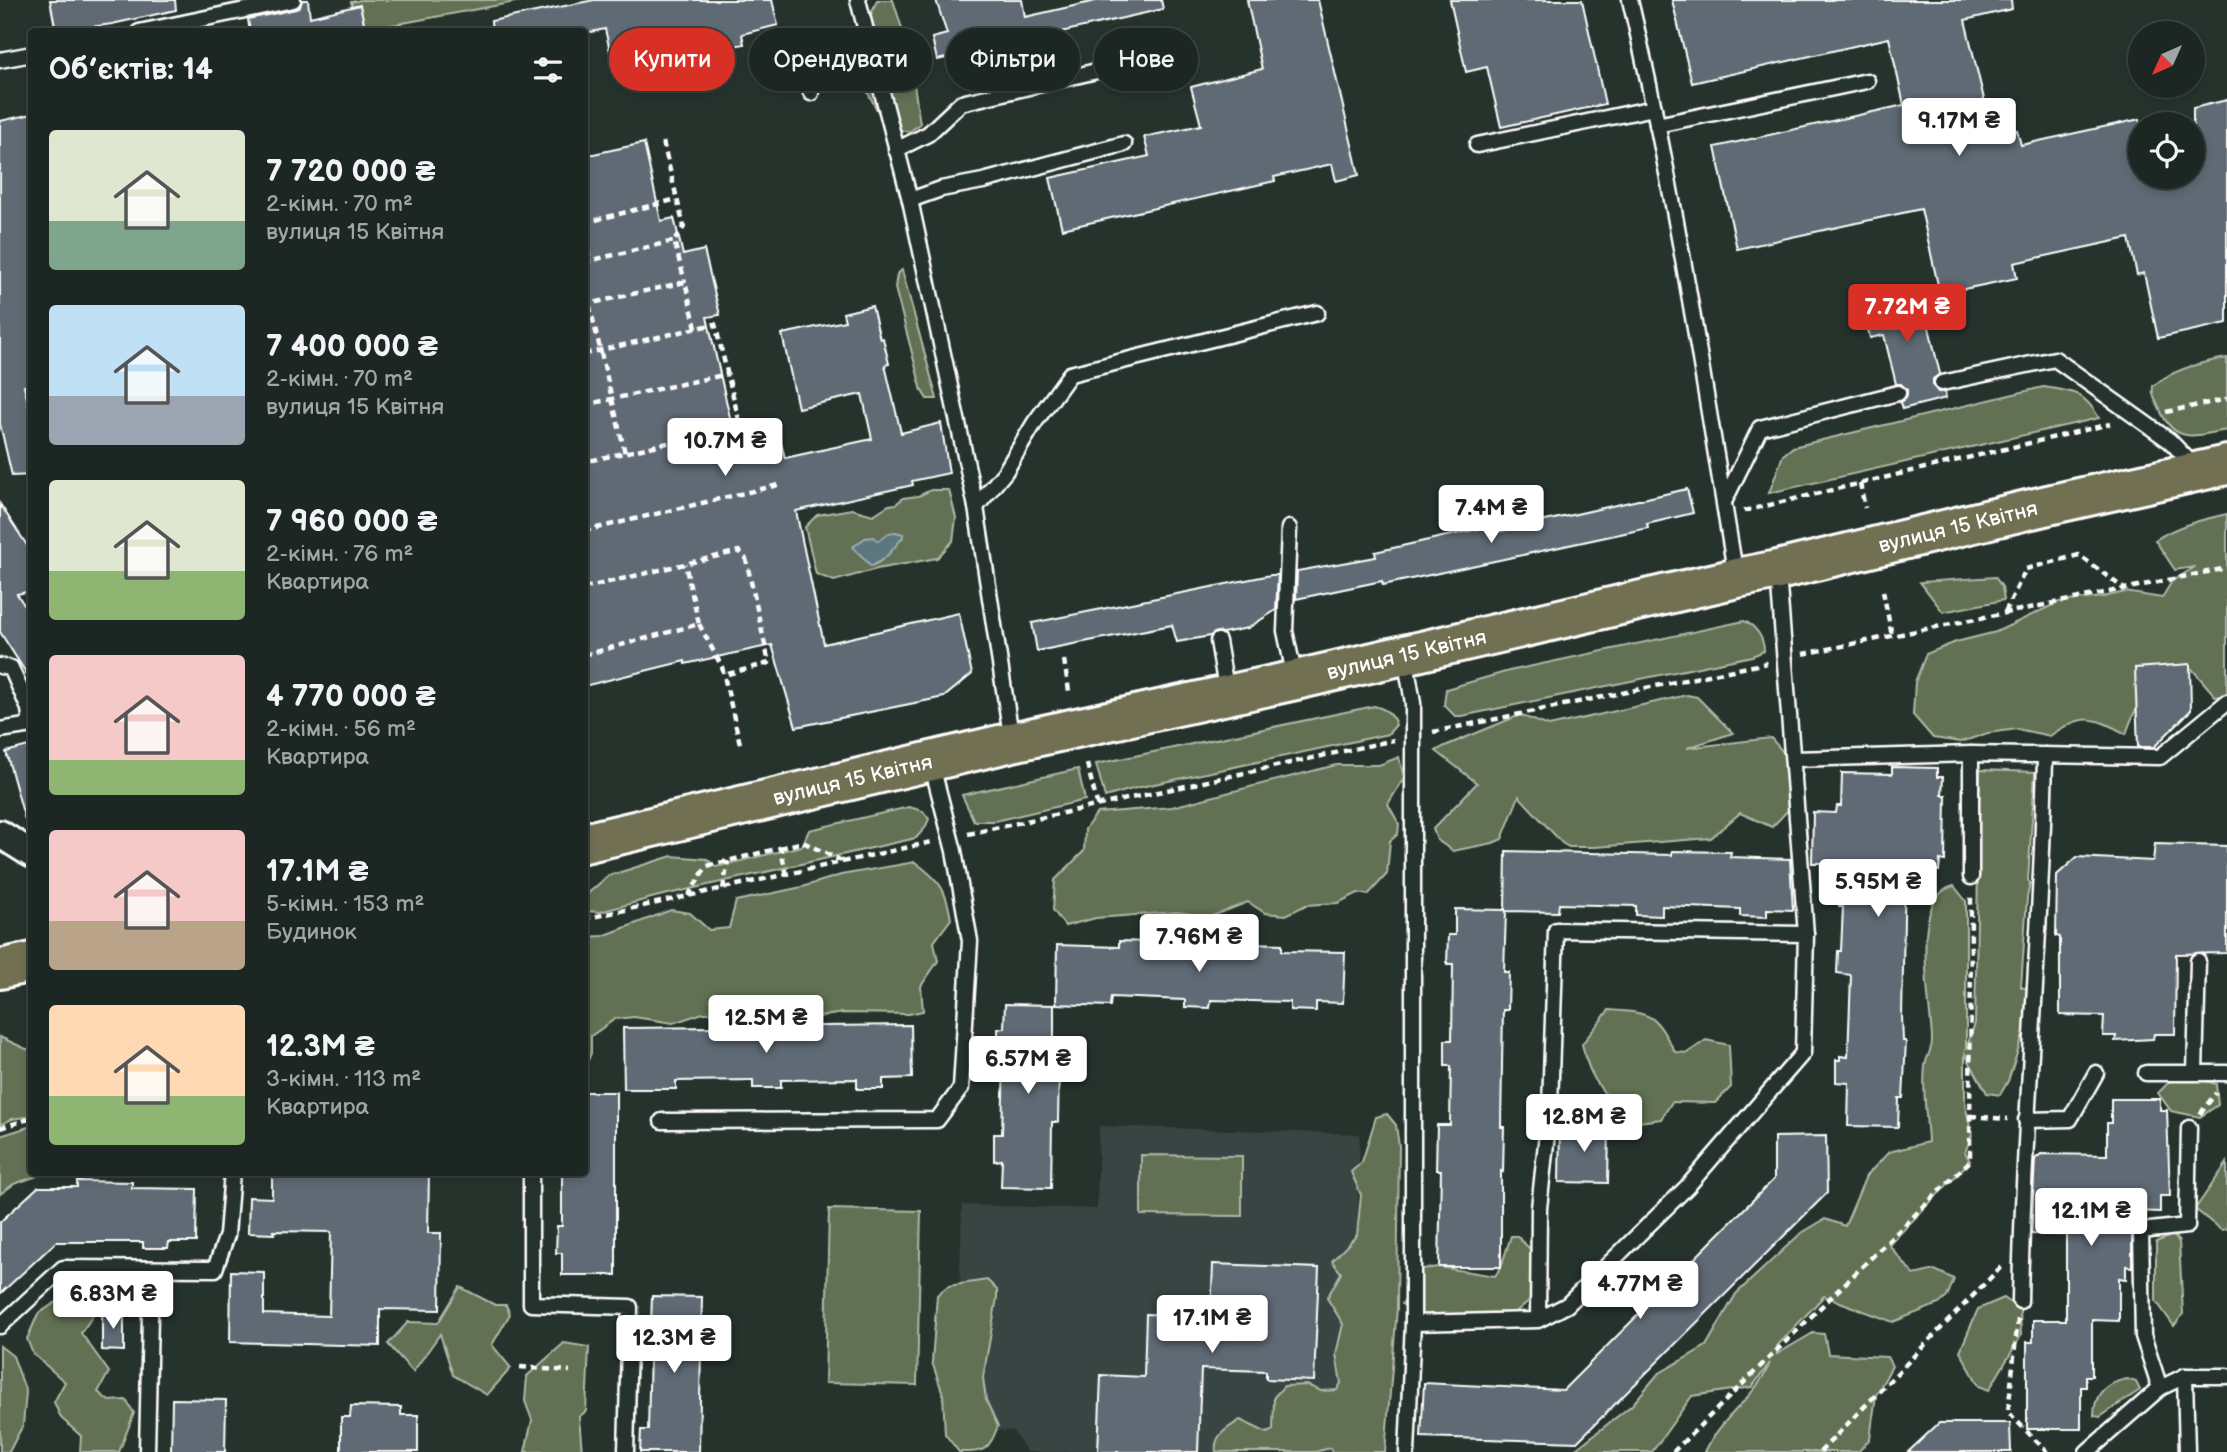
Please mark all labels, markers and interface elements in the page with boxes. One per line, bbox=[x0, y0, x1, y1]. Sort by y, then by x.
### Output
north arrow bbox=[2128, 21, 2205, 98]
map controls bbox=[2128, 21, 2205, 189]
chip: Купити bbox=[609, 28, 735, 91]
chip: Орендувати bbox=[749, 28, 932, 91]
chip: Фільтри bbox=[946, 28, 1080, 91]
chip: Нове bbox=[1094, 28, 1198, 91]
icon: filters bbox=[529, 51, 567, 89]
text: Об’єктів: 14 bbox=[49, 52, 213, 88]
pin: 9.17M ₴ bbox=[1894, 99, 2024, 158]
text: 9.17M ₴ bbox=[1918, 107, 2000, 135]
button: locate bbox=[2128, 112, 2205, 189]
text: 7 720 000 ₴ bbox=[266, 154, 436, 190]
icon: home bbox=[105, 158, 189, 242]
text: 2-кімн. · 70 m² bbox=[266, 190, 413, 218]
text: вулиця 15 Квітня bbox=[266, 218, 444, 246]
pin: 7.72M ₴ bbox=[1842, 284, 1972, 344]
text: 7.72M ₴ bbox=[1864, 293, 1950, 321]
text: 7 400 000 ₴ bbox=[266, 329, 438, 365]
icon: home bbox=[105, 333, 189, 417]
text: 2-кімн. · 70 m² bbox=[266, 365, 413, 393]
text: вулиця 15 Квітня bbox=[266, 393, 444, 421]
pin: 10.7M ₴ bbox=[660, 419, 790, 478]
text: 10.7M ₴ bbox=[683, 427, 767, 455]
pin: 7.4M ₴ bbox=[1434, 486, 1548, 545]
text: 7.4M ₴ bbox=[1455, 494, 1527, 522]
street label: вулиця 15 Квітня bbox=[1876, 495, 2040, 558]
text: 7 960 000 ₴ bbox=[266, 504, 437, 540]
icon: home bbox=[105, 508, 189, 592]
text: 2-кімн. · 76 m² bbox=[266, 540, 413, 568]
text: Квартира bbox=[266, 568, 369, 596]
street label: вулиця 15 Квітня bbox=[1324, 624, 1489, 685]
text: 4 770 000 ₴ bbox=[266, 679, 436, 715]
icon: home bbox=[105, 683, 189, 767]
text: 2-кімн. · 56 m² bbox=[266, 715, 416, 743]
text: Квартира bbox=[266, 743, 369, 771]
street label: вулиця 15 Квітня bbox=[770, 749, 935, 810]
text: 17.1M ₴ bbox=[266, 854, 368, 890]
icon: home bbox=[105, 858, 189, 942]
pin: 5.95M ₴ bbox=[1813, 860, 1943, 919]
text: 5.95M ₴ bbox=[1835, 868, 1921, 896]
text: 5-кімн. · 153 m² bbox=[266, 890, 425, 918]
pin: 7.96M ₴ bbox=[1134, 914, 1264, 974]
text: Будинок bbox=[266, 918, 357, 946]
text: 7.96M ₴ bbox=[1156, 923, 1242, 951]
pin: 12.5M ₴ bbox=[701, 996, 831, 1055]
text: 12.5M ₴ bbox=[724, 1004, 808, 1032]
text: 12.3M ₴ bbox=[266, 1029, 375, 1065]
icon: home bbox=[105, 1033, 189, 1117]
pin: 6.57M ₴ bbox=[963, 1036, 1093, 1096]
text: 6.57M ₴ bbox=[985, 1045, 1071, 1073]
text: 3-кімн. · 113 m² bbox=[266, 1065, 421, 1093]
text: Квартира bbox=[266, 1093, 369, 1121]
pin: 12.8M ₴ bbox=[1519, 1094, 1649, 1154]
text: 12.8M ₴ bbox=[1542, 1103, 1626, 1131]
pin: 12.1M ₴ bbox=[2026, 1188, 2156, 1248]
text: 12.1M ₴ bbox=[2051, 1197, 2131, 1225]
pin: 4.77M ₴ bbox=[1575, 1262, 1705, 1321]
text: 4.77M ₴ bbox=[1597, 1270, 1683, 1298]
pin: 6.83M ₴ bbox=[48, 1272, 178, 1331]
text: 6.83M ₴ bbox=[69, 1280, 157, 1308]
pin: 17.1M ₴ bbox=[1147, 1296, 1277, 1355]
text: 17.1M ₴ bbox=[1173, 1304, 1251, 1332]
pin: 12.3M ₴ bbox=[609, 1316, 739, 1375]
text: 12.3M ₴ bbox=[632, 1324, 716, 1352]

